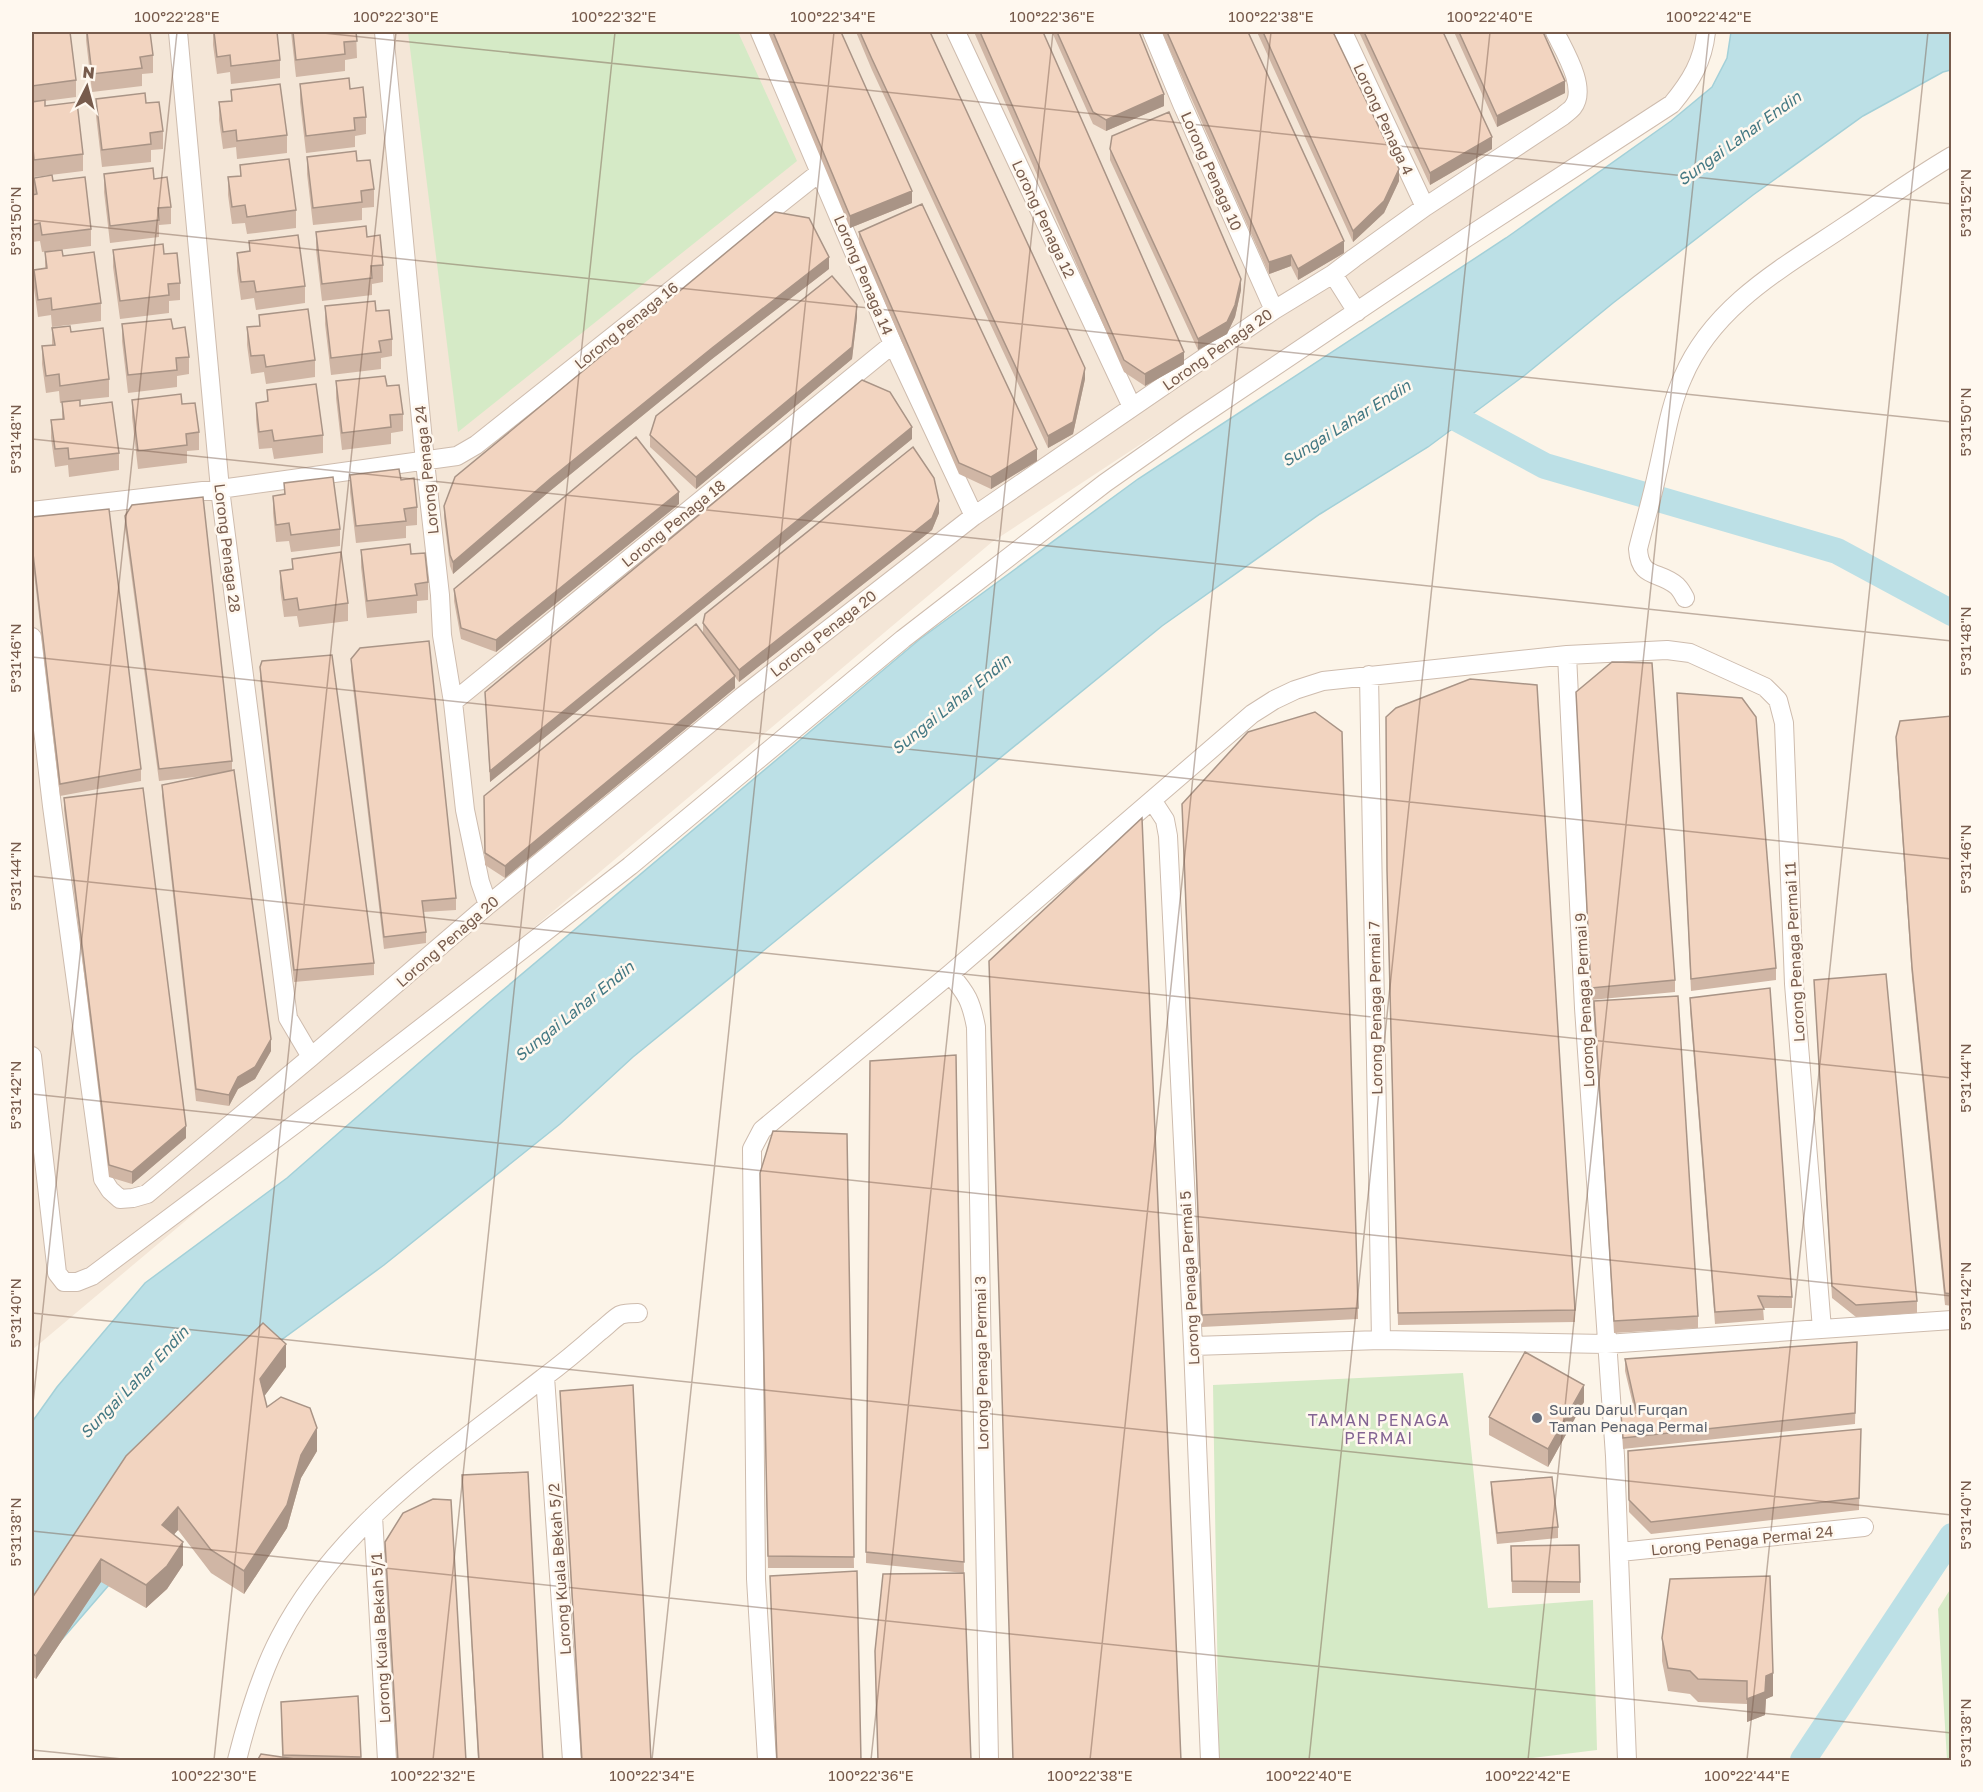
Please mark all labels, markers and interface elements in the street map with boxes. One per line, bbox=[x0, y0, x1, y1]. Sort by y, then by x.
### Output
text: 100°22'28"E bbox=[134, 7, 220, 25]
text: 100°22'30"E bbox=[353, 7, 439, 25]
text: 100°22'32"E bbox=[572, 7, 656, 25]
text: 100°22'34"E bbox=[790, 7, 876, 25]
text: 100°22'36"E bbox=[1009, 7, 1095, 25]
text: 100°22'38"E bbox=[1228, 7, 1314, 25]
text: 100°22'40"E bbox=[1447, 7, 1533, 25]
text: 100°22'42"E bbox=[1666, 7, 1752, 25]
north arrow bbox=[57, 57, 117, 117]
street label: Lorong Penaga 4 bbox=[1350, 60, 1418, 178]
text: N bbox=[81, 62, 96, 83]
water label: Sungai Lahar Endin bbox=[1673, 86, 1806, 190]
street label: Lorong Penaga 10 bbox=[1178, 109, 1246, 233]
street label: Lorong Penaga 12 bbox=[1009, 157, 1079, 281]
text: 5°31'52"N bbox=[1956, 169, 1974, 237]
text: 5°31'50"N bbox=[6, 186, 24, 256]
street label: Lorong Penaga 14 bbox=[831, 212, 897, 338]
street label: Lorong Penaga 16 bbox=[571, 278, 681, 372]
street label: Lorong Penaga 20 bbox=[1159, 304, 1275, 394]
water label: Sungai Lahar Endin bbox=[1278, 375, 1415, 471]
text: 5°31'50"N bbox=[1956, 387, 1974, 457]
text: 5°31'48"N bbox=[6, 404, 24, 474]
street label: Lorong Penaga 24 bbox=[410, 405, 442, 535]
street label: Lorong Penaga 18 bbox=[617, 476, 729, 570]
street label: Lorong Penaga 28 bbox=[211, 483, 245, 613]
street label: Lorong Penaga 20 bbox=[766, 586, 880, 680]
text: 5°31'48"N bbox=[1956, 606, 1974, 676]
text: 5°31'46"N bbox=[6, 623, 24, 693]
water label: Sungai Lahar Endin bbox=[887, 649, 1016, 758]
text: 5°31'46"N bbox=[1956, 824, 1974, 894]
text: 5°31'44"N bbox=[6, 841, 24, 911]
street label: Lorong Penaga Permai 11 bbox=[1780, 862, 1808, 1042]
street label: Lorong Penaga 20 bbox=[392, 892, 502, 990]
street label: Lorong Penaga Permai 9 bbox=[1570, 912, 1598, 1088]
street label: Lorong Penaga Permai 7 bbox=[1364, 921, 1386, 1095]
water label: Sungai Lahar Endin bbox=[510, 956, 639, 1065]
text: 5°31'44"N bbox=[1956, 1043, 1974, 1113]
text: 5°31'42"N bbox=[6, 1060, 24, 1130]
street label: Lorong Penaga Permai 5 bbox=[1175, 1191, 1203, 1365]
text: 5°31'42"N bbox=[1956, 1261, 1974, 1331]
street label: Lorong Penaga Permai 3 bbox=[970, 1276, 992, 1450]
text: 5°31'40"N bbox=[6, 1278, 24, 1348]
water label: Sungai Lahar Endin bbox=[75, 1321, 193, 1442]
place label: Surau Darul Furqan Taman Penaga Permai bbox=[1549, 1400, 1708, 1435]
district label: TAMAN PENAGA PERMAI bbox=[1308, 1410, 1450, 1448]
marker: Surau Darul Furqan Taman Penaga Permai bbox=[1530, 1411, 1544, 1425]
text: 5°31'40"N bbox=[1956, 1480, 1974, 1550]
street label: Lorong Kuala Bekah 5/2 bbox=[544, 1483, 574, 1655]
text: 5°31'38"N bbox=[6, 1497, 24, 1567]
street label: Lorong Penaga Permai 24 bbox=[1650, 1521, 1834, 1559]
street label: Lorong Kuala Bekah 5/1 bbox=[367, 1552, 393, 1724]
text: 5°31'38"N bbox=[1956, 1698, 1974, 1768]
text: 100°22'30"E bbox=[171, 1766, 257, 1784]
text: 100°22'32"E bbox=[391, 1766, 475, 1784]
text: 100°22'34"E bbox=[609, 1766, 695, 1784]
text: 100°22'36"E bbox=[828, 1766, 914, 1784]
text: 100°22'38"E bbox=[1047, 1766, 1133, 1784]
text: 100°22'40"E bbox=[1266, 1766, 1352, 1784]
text: 100°22'42"E bbox=[1485, 1766, 1571, 1784]
text: 100°22'44"E bbox=[1704, 1766, 1790, 1784]

